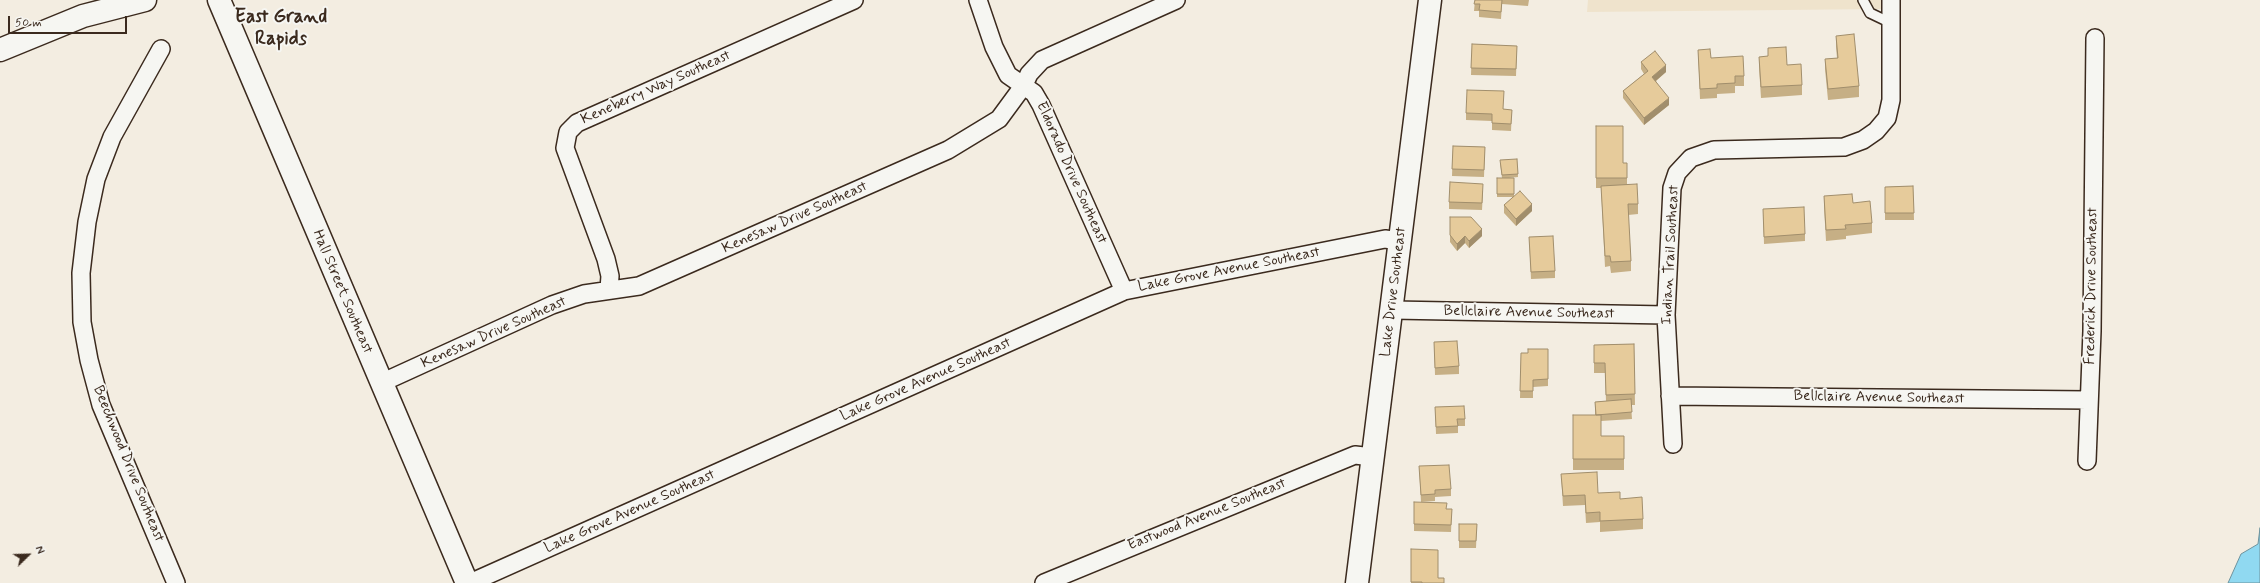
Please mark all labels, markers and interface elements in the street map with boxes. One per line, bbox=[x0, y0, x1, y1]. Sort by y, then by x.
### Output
district label: East Grand Rapids bbox=[235, 7, 327, 51]
scale bar bbox=[10, 8, 129, 34]
text: 50 m bbox=[15, 15, 42, 31]
street label: Keneberry Way Southeast bbox=[578, 47, 734, 129]
street label: Eldorado Drive Southeast bbox=[1032, 99, 1110, 247]
street label: Kenesaw Drive Southeast bbox=[720, 178, 870, 258]
street label: Indian Trail Southeast bbox=[1658, 185, 1684, 325]
street label: Frederick Drive Southeast bbox=[2082, 207, 2102, 365]
street label: Lake Drive Southeast bbox=[1377, 226, 1411, 358]
street label: Hall Street Southeast bbox=[308, 227, 376, 357]
street label: Lake Grove Avenue Southeast bbox=[1137, 244, 1321, 296]
street label: Kenesaw Drive Southeast bbox=[419, 293, 569, 373]
street label: Bellclaire Avenue Southeast bbox=[1443, 303, 1615, 323]
street label: Lake Grove Avenue Southeast bbox=[838, 334, 1014, 426]
street label: Beechwood Drive Southeast bbox=[88, 383, 168, 545]
street label: Bellclaire Avenue Southeast bbox=[1793, 388, 1965, 408]
street label: Lake Grove Avenue Southeast bbox=[542, 466, 718, 558]
street label: Eastwood Avenue Southeast bbox=[1125, 475, 1289, 555]
north arrow bbox=[8, 535, 48, 575]
text: N bbox=[31, 544, 47, 556]

